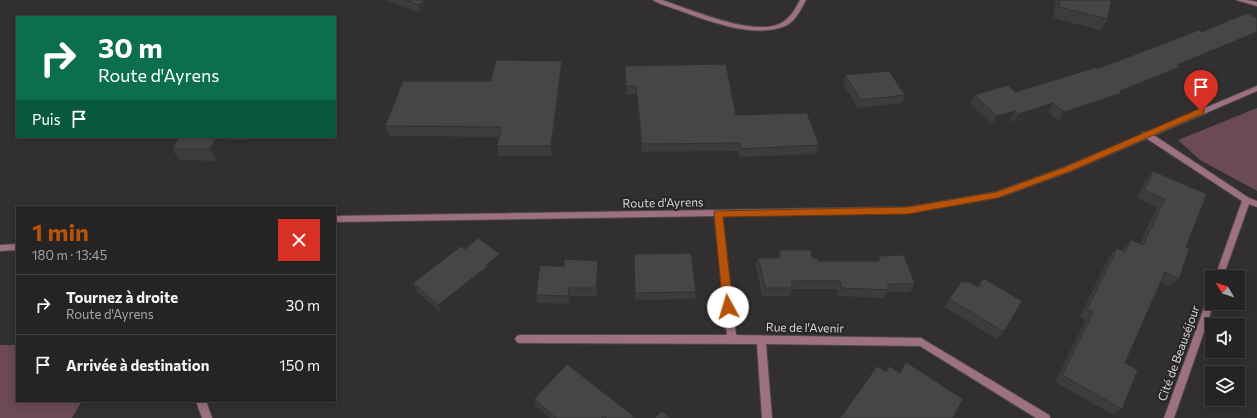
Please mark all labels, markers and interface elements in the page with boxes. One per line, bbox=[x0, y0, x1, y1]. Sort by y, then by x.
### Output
text: 30 m bbox=[98, 30, 163, 64]
icon: right bbox=[32, 32, 84, 84]
text: Route d'Ayrens bbox=[98, 64, 219, 86]
pin bbox=[1184, 70, 1218, 111]
icon: arrive bbox=[1190, 76, 1212, 98]
icon: arrive bbox=[68, 108, 90, 130]
text: Puis bbox=[32, 110, 60, 128]
street label: Route d'Ayrens bbox=[622, 194, 704, 210]
text: 1 min bbox=[32, 217, 89, 246]
button: close bbox=[278, 219, 320, 261]
text: 180 m · 13:45 bbox=[32, 247, 107, 263]
north arrow bbox=[1205, 270, 1245, 310]
map controls bbox=[1205, 270, 1245, 406]
position arrow bbox=[707, 286, 749, 328]
text: Tournez à droite bbox=[66, 288, 178, 306]
icon: right bbox=[32, 294, 54, 316]
text: 30 m bbox=[286, 296, 320, 314]
street label: Cité de Beauséjour bbox=[1154, 303, 1202, 403]
text: Route d'Ayrens bbox=[66, 306, 154, 322]
button: sound bbox=[1205, 318, 1245, 358]
street label: Rue de l'Avenir bbox=[766, 319, 845, 335]
icon: arrive bbox=[32, 354, 54, 376]
text: Arrivée à destination bbox=[66, 356, 209, 374]
text: 150 m bbox=[279, 356, 320, 374]
button: layers bbox=[1205, 366, 1245, 406]

